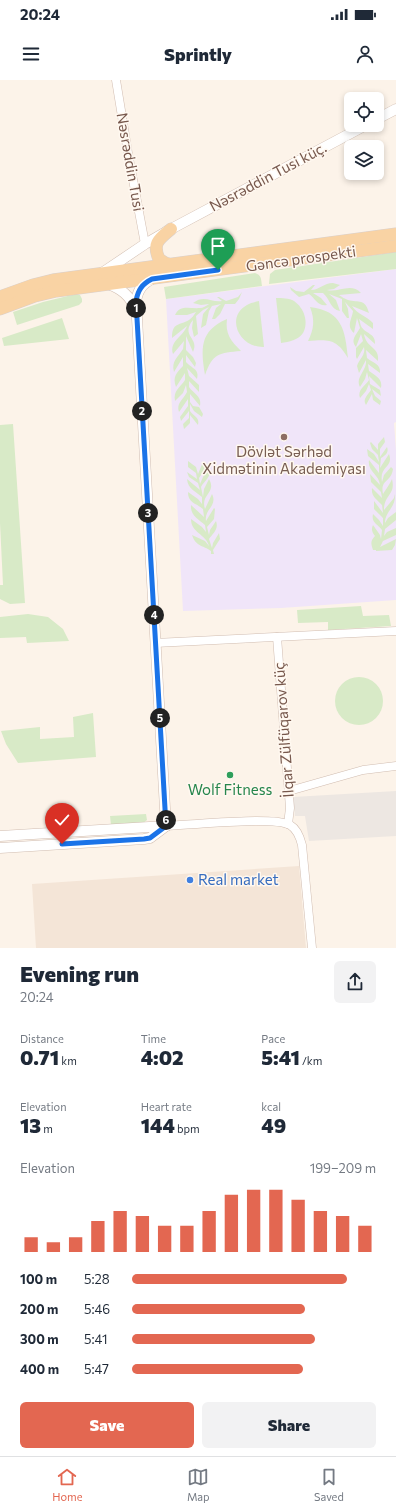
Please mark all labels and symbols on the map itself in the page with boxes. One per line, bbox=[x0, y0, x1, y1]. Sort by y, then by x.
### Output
street label: Nəsrəddin Tusi bbox=[113, 111, 149, 212]
street label: Nəsrəddin Tusi küç. bbox=[206, 138, 329, 215]
pin bbox=[201, 229, 235, 270]
street label: Gəncə prospekti bbox=[245, 241, 357, 275]
pin: 1 bbox=[126, 298, 146, 318]
pin: 2 bbox=[132, 401, 152, 421]
marker: Dövlət Sərhəd Xidmətinin Akademiyası bbox=[279, 432, 289, 442]
place label: Dövlət Sərhəd Xidmətinin Akademiyası bbox=[202, 442, 366, 477]
pin: 3 bbox=[138, 503, 158, 523]
pin: 4 bbox=[144, 605, 164, 625]
street label: İlqar Zülfüqarov küç bbox=[269, 662, 297, 798]
pin: 5 bbox=[150, 708, 170, 728]
marker: Wolf Fitness bbox=[225, 770, 235, 780]
place label: Wolf Fitness bbox=[188, 780, 272, 798]
pin bbox=[45, 803, 79, 844]
pin: 6 bbox=[156, 810, 176, 830]
place label: Real market bbox=[198, 870, 279, 888]
marker: Real market bbox=[185, 875, 195, 885]

